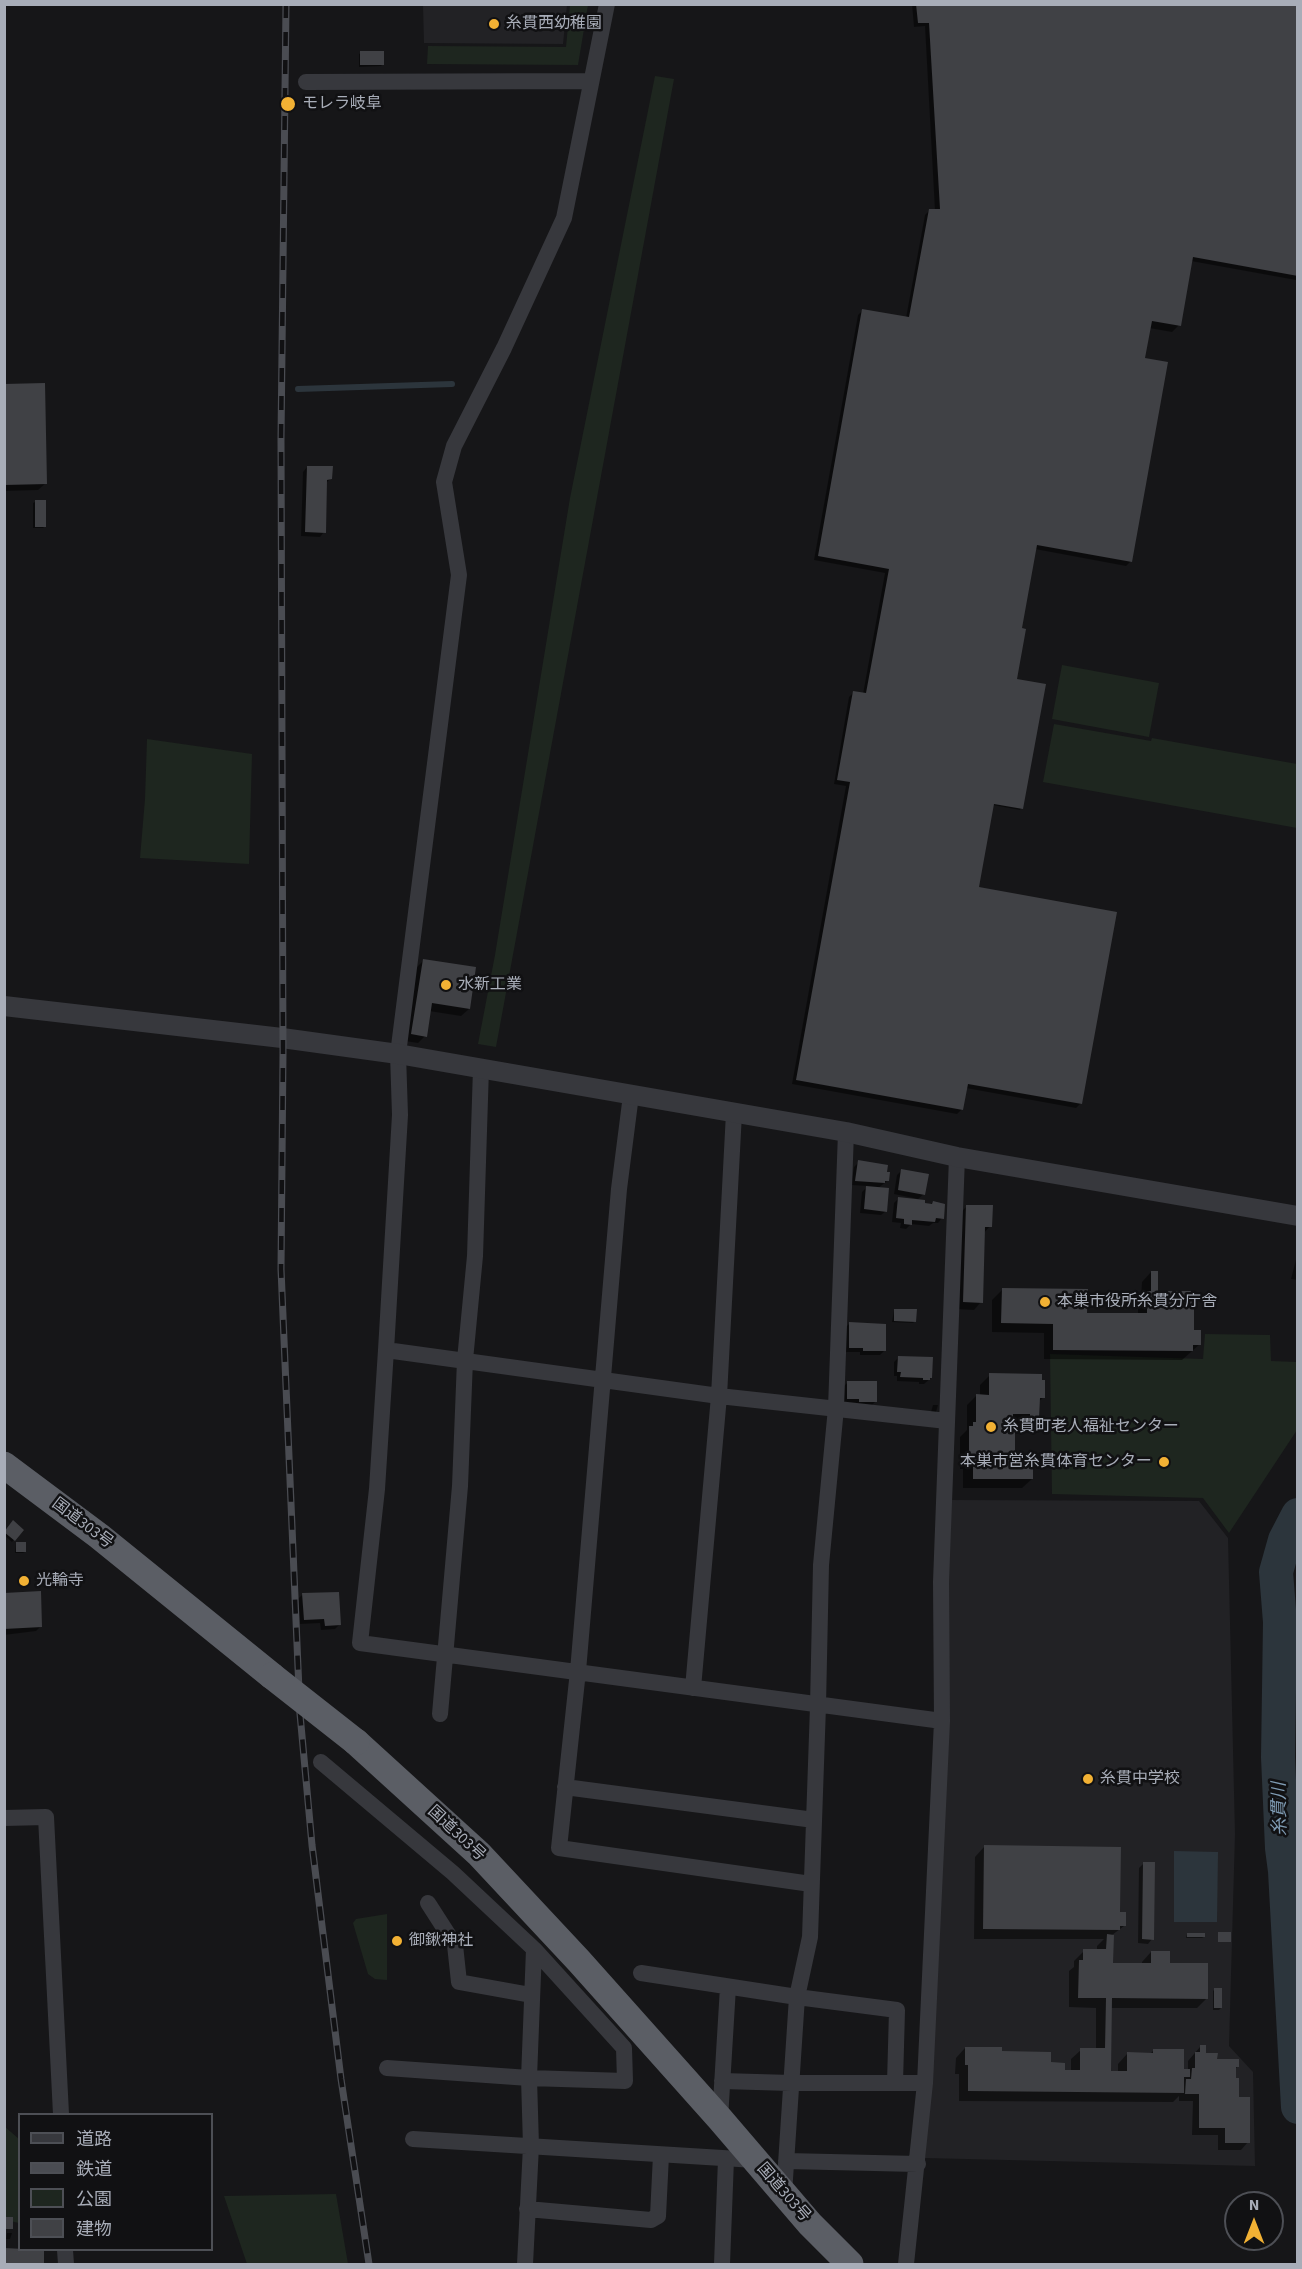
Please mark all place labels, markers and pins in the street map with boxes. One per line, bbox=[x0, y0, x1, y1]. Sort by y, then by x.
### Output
place label: 糸貫西幼稚園 bbox=[506, 14, 602, 34]
marker: 糸貫西幼稚園 bbox=[487, 17, 501, 31]
place label: モレラ岐阜 bbox=[302, 94, 382, 114]
marker: モレラ岐阜 bbox=[279, 95, 297, 113]
place label: 水新工業 bbox=[458, 975, 522, 995]
marker: 水新工業 bbox=[439, 978, 453, 992]
place label: 本巣市役所糸貫分庁舎 bbox=[1057, 1292, 1217, 1312]
marker: 本巣市役所糸貫分庁舎 bbox=[1038, 1295, 1052, 1309]
place label: 糸貫町老人福祉センター bbox=[1003, 1417, 1179, 1437]
marker: 糸貫町老人福祉センター bbox=[984, 1420, 998, 1434]
place label: 本巣市営糸貫体育センター bbox=[960, 1452, 1152, 1472]
marker: 本巣市営糸貫体育センター bbox=[1157, 1455, 1171, 1469]
place label: 光輪寺 bbox=[36, 1571, 84, 1591]
marker: 光輪寺 bbox=[17, 1574, 31, 1588]
place label: 糸貫中学校 bbox=[1100, 1769, 1180, 1789]
marker: 糸貫中学校 bbox=[1081, 1772, 1095, 1786]
place label: 御鍬神社 bbox=[409, 1931, 473, 1951]
marker: 御鍬神社 bbox=[390, 1934, 404, 1948]

